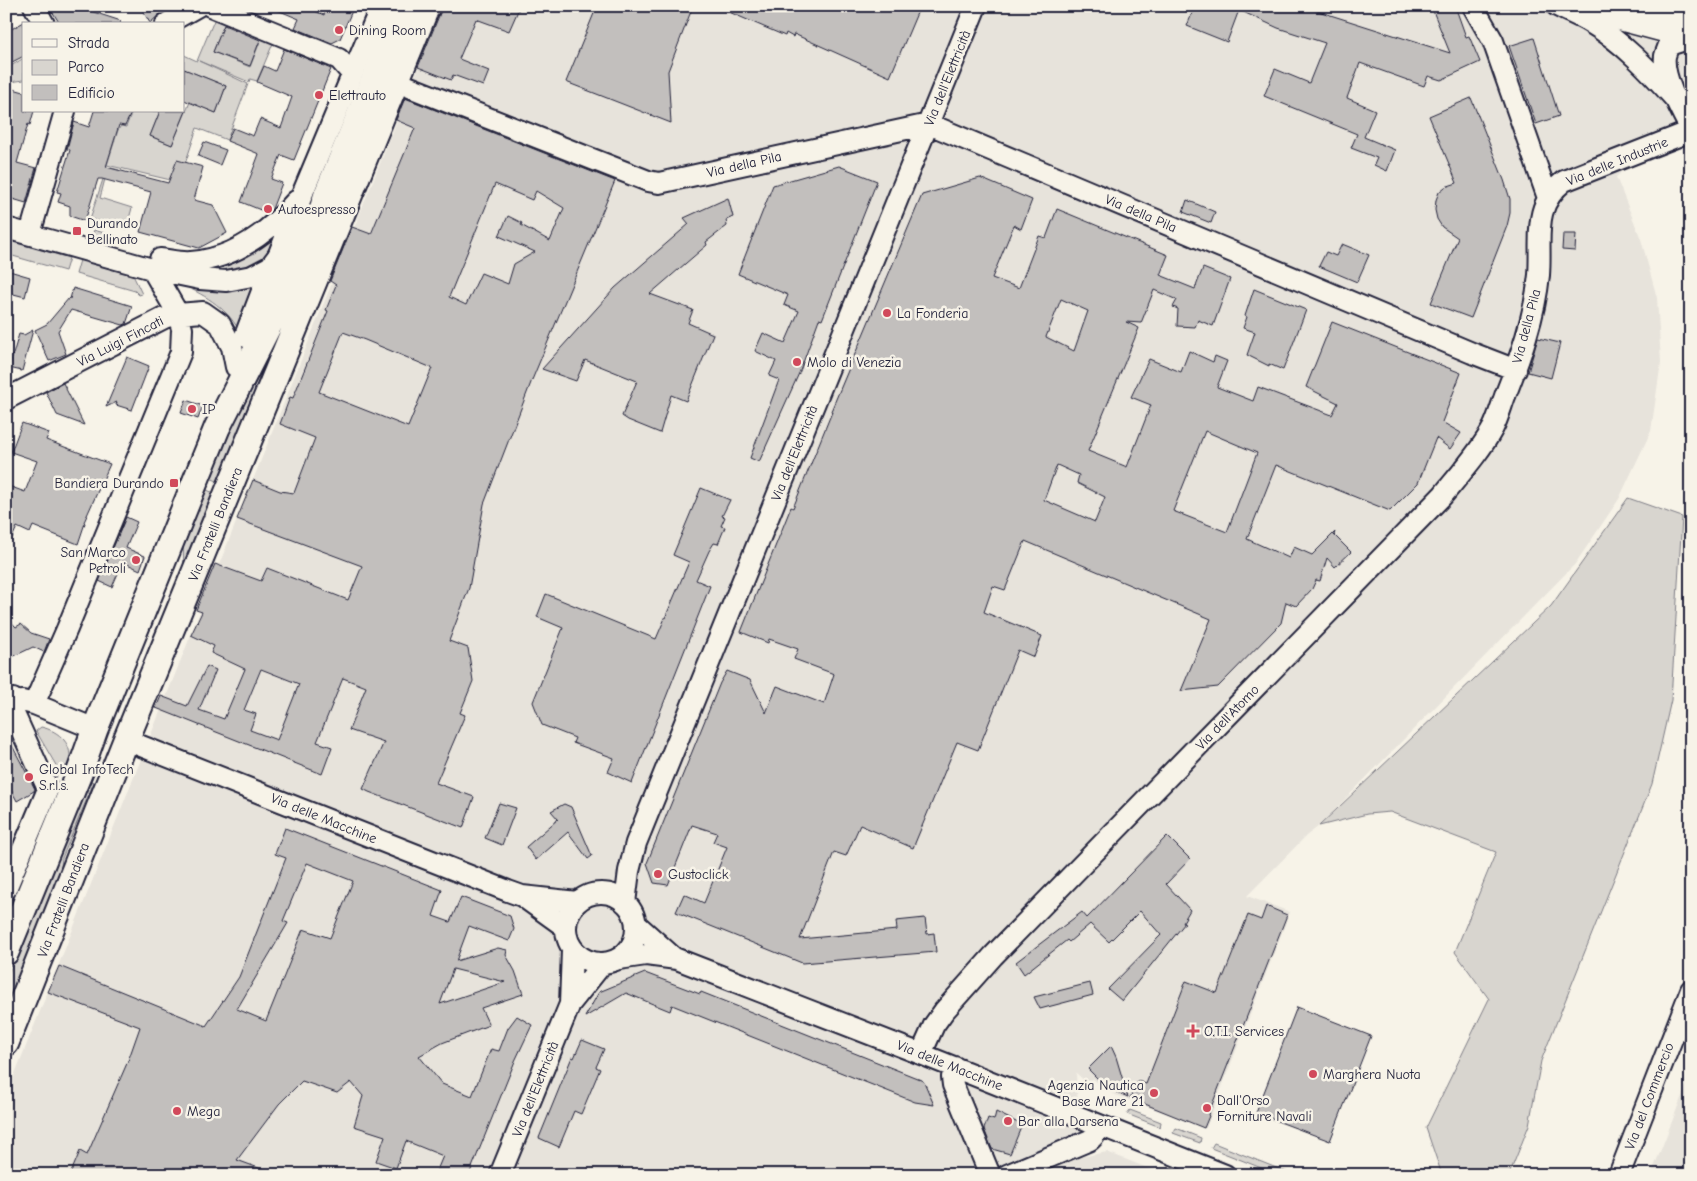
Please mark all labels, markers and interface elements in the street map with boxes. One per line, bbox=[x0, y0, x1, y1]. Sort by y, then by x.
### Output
legend bbox=[22, 22, 185, 112]
place label: Dining Room bbox=[349, 22, 426, 39]
marker: Dining Room bbox=[333, 24, 345, 36]
street label: Via dell'Elettricità bbox=[920, 28, 974, 129]
text: Strada bbox=[68, 34, 110, 52]
text: Parco bbox=[68, 58, 104, 76]
text: Edificio bbox=[68, 84, 115, 102]
place label: Elettrauto bbox=[329, 87, 386, 104]
marker: Elettrauto bbox=[313, 89, 325, 101]
street label: Via delle Industrie bbox=[1564, 133, 1671, 190]
street label: Via della Pila bbox=[705, 148, 783, 181]
street label: Via della Pila bbox=[1102, 191, 1179, 236]
place label: Autoespresso bbox=[278, 201, 356, 218]
marker: Autoespresso bbox=[262, 203, 274, 215]
place label: Durando Bellinato bbox=[87, 215, 138, 248]
marker: Durando Bellinato bbox=[71, 225, 83, 237]
street label: Via della Pila bbox=[1508, 287, 1545, 365]
place label: La Fonderia bbox=[897, 305, 968, 322]
marker: La Fonderia bbox=[881, 307, 893, 319]
street label: Via Luigi Fincati bbox=[74, 312, 166, 371]
place label: Molo di Venezia bbox=[807, 354, 901, 371]
marker: Molo di Venezia bbox=[791, 356, 803, 368]
place label: IP bbox=[202, 401, 215, 418]
marker: IP bbox=[186, 403, 198, 415]
street label: Via dell'Elettricità bbox=[767, 403, 821, 504]
street label: Via Fratelli Bandiera bbox=[185, 465, 246, 584]
place label: Bandiera Durando bbox=[55, 475, 164, 492]
marker: Bandiera Durando bbox=[168, 477, 180, 489]
place label: San Marco Petroli bbox=[60, 544, 126, 577]
marker: San Marco Petroli bbox=[130, 554, 142, 566]
street label: Via dell'Atomo bbox=[1192, 681, 1263, 753]
place label: Global InfoTech S.r.l.s. bbox=[39, 761, 134, 794]
marker: Global InfoTech S.r.l.s. bbox=[23, 771, 35, 783]
street label: Via delle Macchine bbox=[268, 789, 379, 847]
street label: Via Fratelli Bandiera bbox=[34, 840, 93, 960]
place label: Gustoclick bbox=[668, 866, 729, 883]
marker: Gustoclick bbox=[652, 868, 664, 880]
place label: O.T.I. Services bbox=[1204, 1023, 1284, 1040]
marker: O.T.I. Services bbox=[1186, 1024, 1200, 1038]
street label: Via delle Macchine bbox=[894, 1036, 1005, 1094]
street label: Via dell'Elettricità bbox=[508, 1039, 562, 1140]
street label: Via del Commercio bbox=[1621, 1040, 1678, 1152]
place label: Marghera Nuota bbox=[1323, 1066, 1421, 1083]
marker: Marghera Nuota bbox=[1307, 1068, 1319, 1080]
place label: Agenzia Nautica Base Mare 21 bbox=[1048, 1077, 1144, 1110]
marker: Agenzia Nautica Base Mare 21 bbox=[1148, 1087, 1160, 1099]
place label: Dall'Orso Forniture Navali bbox=[1217, 1092, 1312, 1125]
marker: Dall'Orso Forniture Navali bbox=[1201, 1102, 1213, 1114]
place label: Mega bbox=[187, 1103, 220, 1120]
marker: Mega bbox=[171, 1105, 183, 1117]
place label: Bar alla Darsena bbox=[1018, 1113, 1119, 1130]
marker: Bar alla Darsena bbox=[1002, 1115, 1014, 1127]

